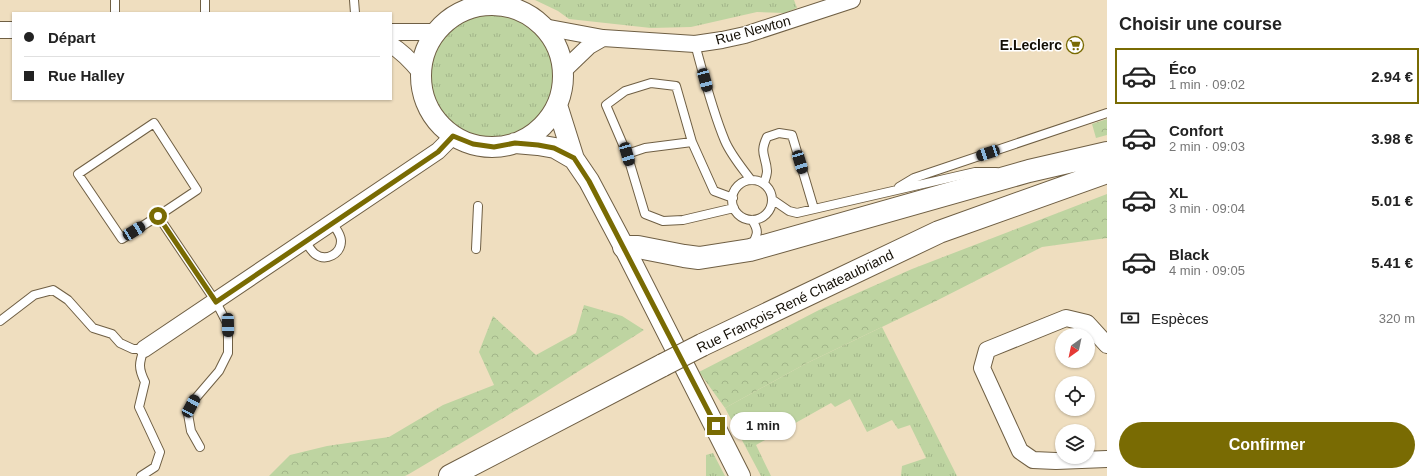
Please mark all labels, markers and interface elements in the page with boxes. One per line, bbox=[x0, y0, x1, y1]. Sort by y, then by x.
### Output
street label: Rue Newton bbox=[714, 12, 792, 48]
text: Choisir une course bbox=[1119, 14, 1282, 34]
text: Départ bbox=[48, 29, 96, 46]
supermarket icon: E.Leclerc bbox=[1065, 35, 1085, 55]
place label: E.Leclerc bbox=[1000, 37, 1062, 53]
icon: car bbox=[1121, 58, 1157, 94]
text: Éco bbox=[1169, 60, 1197, 77]
text: Rue Halley bbox=[48, 67, 125, 84]
car bbox=[696, 67, 714, 93]
text: 2.94 € bbox=[1371, 68, 1413, 85]
text: 1 min · 09:02 bbox=[1169, 77, 1245, 92]
icon: car bbox=[1121, 120, 1157, 156]
text: Confort bbox=[1169, 122, 1223, 139]
text: 3.98 € bbox=[1371, 130, 1413, 147]
text: 2 min · 09:03 bbox=[1169, 139, 1245, 154]
car bbox=[618, 141, 636, 167]
car bbox=[975, 144, 1001, 162]
car bbox=[791, 149, 809, 175]
icon: car bbox=[1121, 182, 1157, 218]
text: XL bbox=[1169, 184, 1188, 201]
text: 5.01 € bbox=[1371, 192, 1413, 209]
text: 3 min · 09:04 bbox=[1169, 201, 1245, 216]
route start bbox=[149, 207, 167, 225]
car bbox=[121, 220, 147, 242]
icon: car bbox=[1121, 244, 1157, 280]
street label: Rue François-René Chateaubriand bbox=[694, 246, 896, 356]
text: Black bbox=[1169, 246, 1209, 263]
text: 5.41 € bbox=[1371, 254, 1413, 271]
text: 4 min · 09:05 bbox=[1169, 263, 1245, 278]
icon: cash bbox=[1119, 307, 1141, 329]
text: Espèces bbox=[1151, 310, 1209, 327]
text: 320 m bbox=[1379, 311, 1415, 326]
car bbox=[222, 313, 234, 337]
north arrow bbox=[1055, 328, 1095, 368]
map controls bbox=[1055, 328, 1095, 464]
button: locate bbox=[1055, 376, 1095, 416]
car bbox=[180, 393, 202, 419]
callout: 1 min bbox=[730, 412, 796, 440]
route end bbox=[707, 417, 725, 435]
text: 1 min bbox=[746, 418, 780, 433]
button: Confirmer bbox=[1119, 422, 1415, 468]
button: layers bbox=[1055, 424, 1095, 464]

